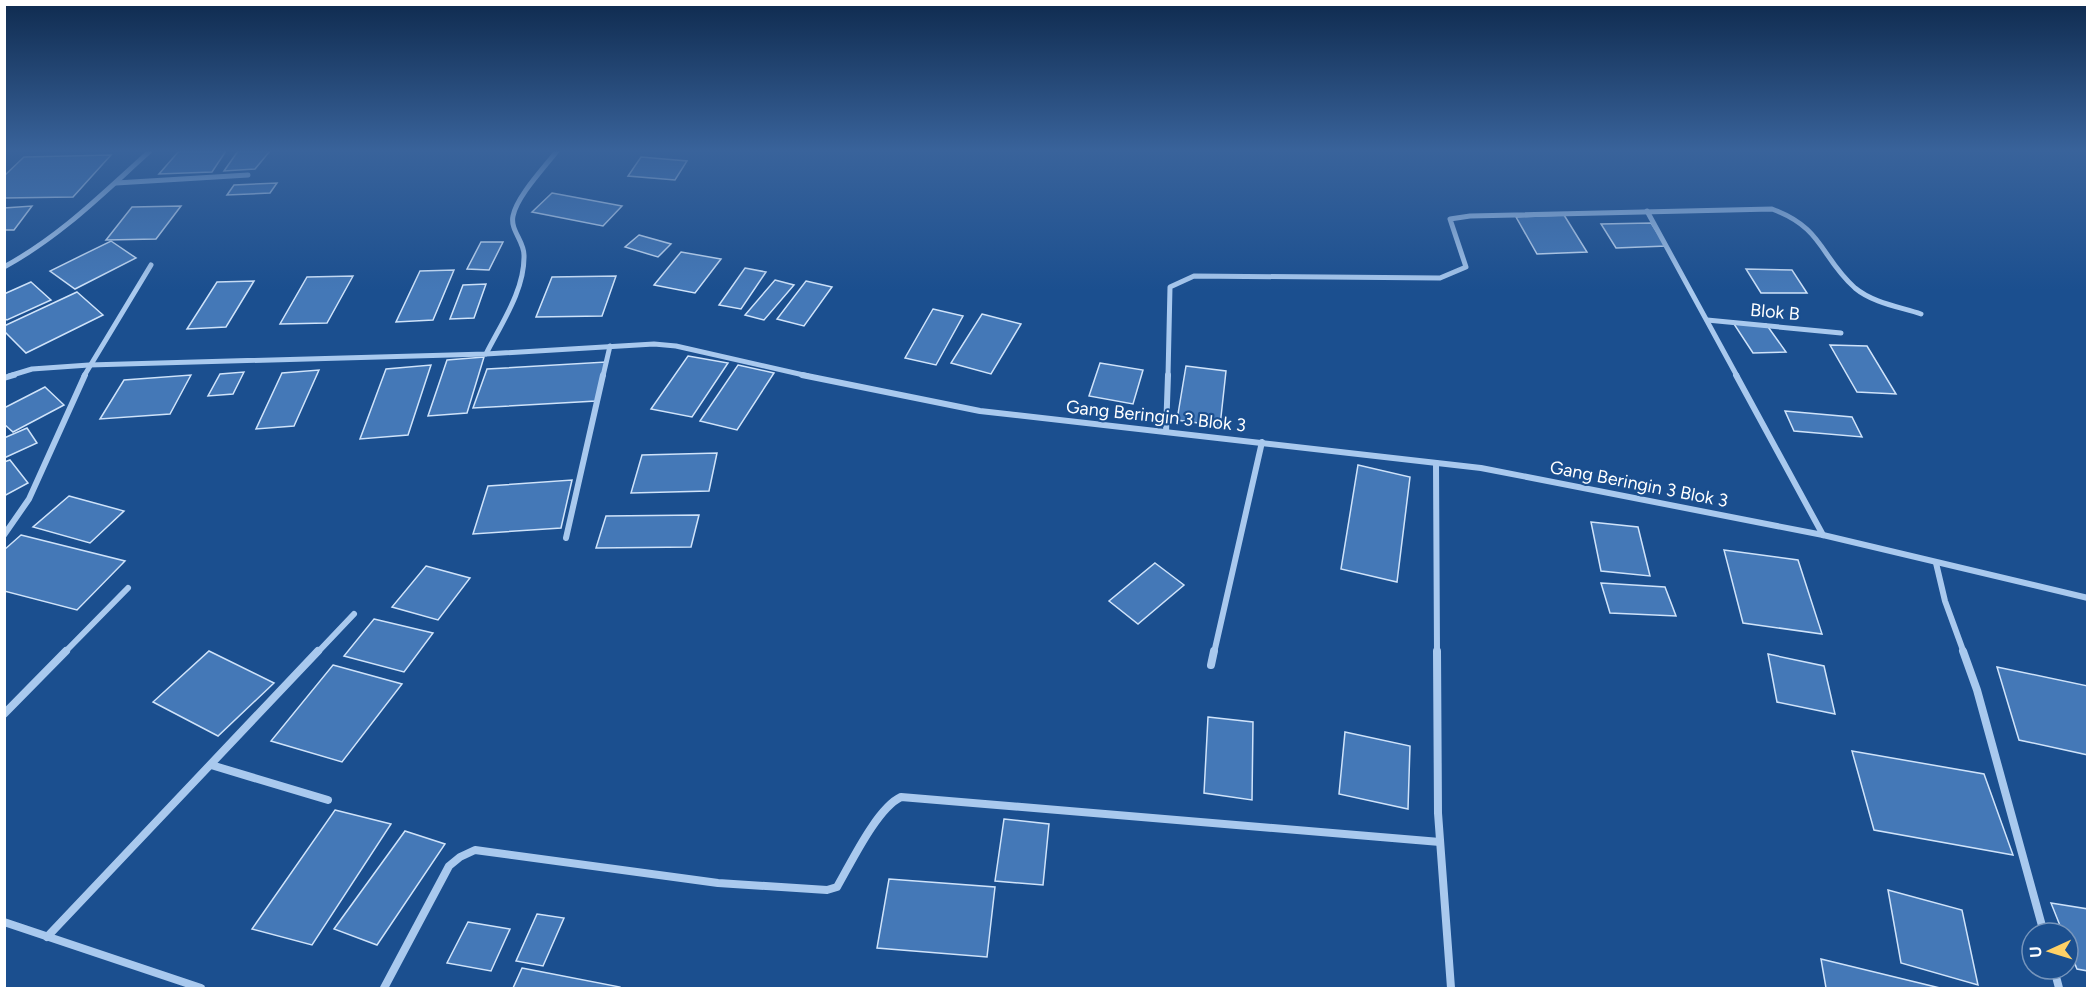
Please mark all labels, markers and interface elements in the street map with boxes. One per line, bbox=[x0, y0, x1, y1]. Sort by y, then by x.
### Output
street label: Blok B bbox=[1749, 299, 1801, 325]
street label: Gang Beringin 3 Blok 3 bbox=[1065, 396, 1247, 436]
street label: Gang Beringin 3 Blok 3 bbox=[1548, 456, 1730, 512]
north arrow bbox=[2020, 921, 2080, 981]
text: U bbox=[2026, 946, 2045, 958]

